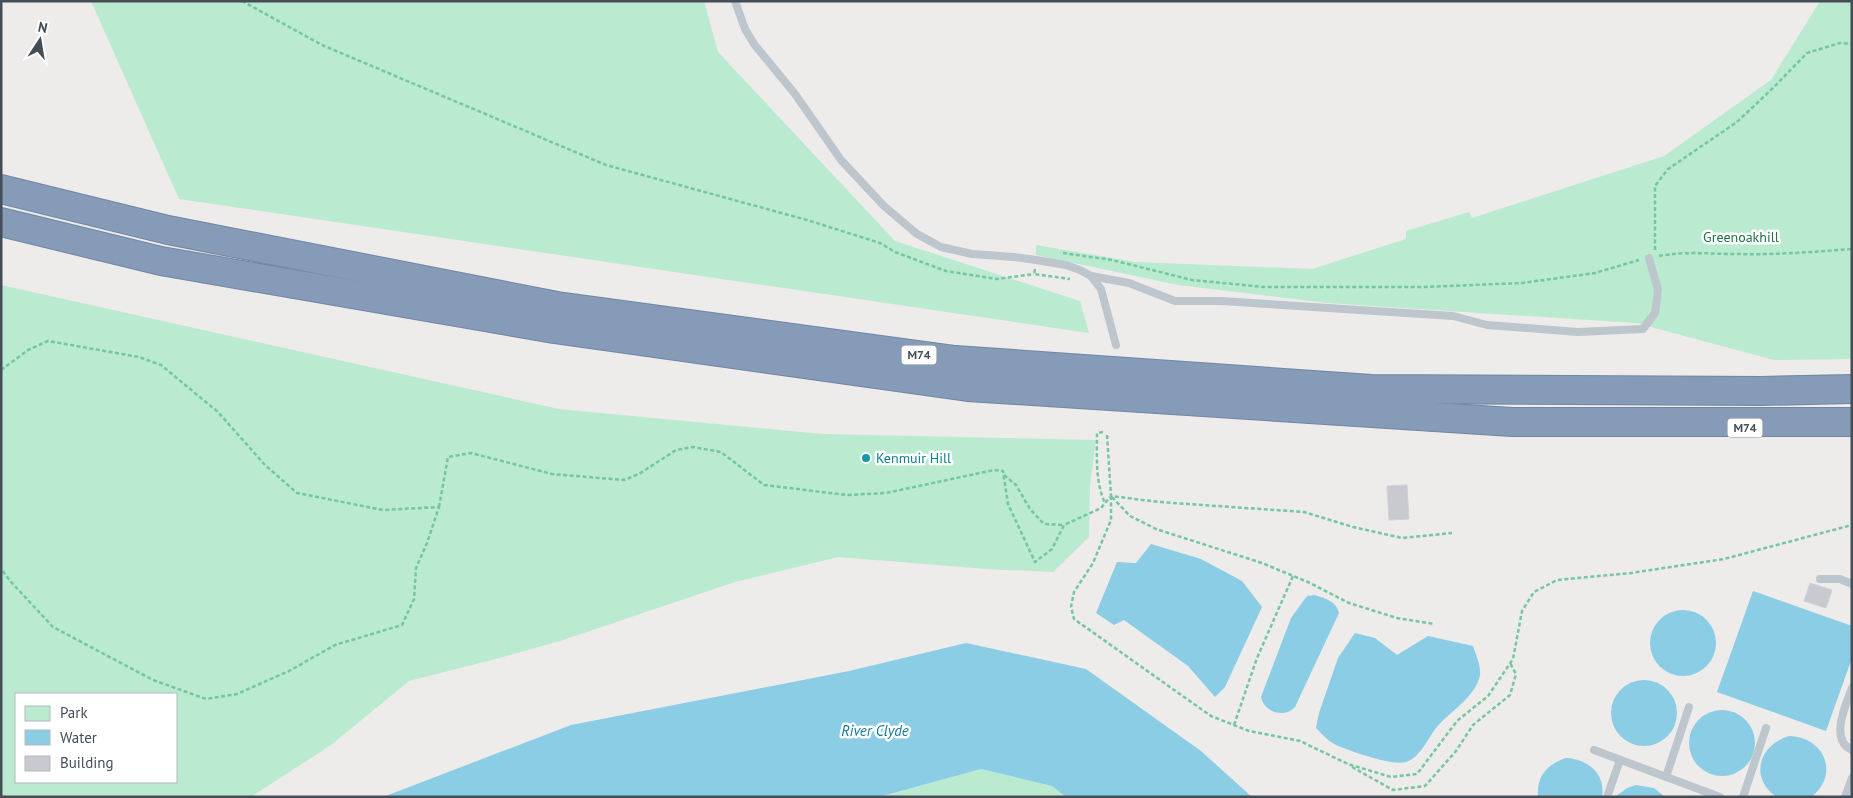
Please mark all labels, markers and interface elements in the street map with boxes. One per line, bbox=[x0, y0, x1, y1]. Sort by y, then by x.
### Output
north arrow bbox=[15, 15, 65, 65]
text: N bbox=[36, 18, 49, 37]
park label: Greenoakhill bbox=[1703, 228, 1779, 246]
road number: M74 bbox=[902, 346, 936, 364]
road number: M74 bbox=[1728, 418, 1762, 438]
place label: Kenmuir Hill bbox=[876, 449, 951, 467]
marker: Kenmuir Hill bbox=[860, 452, 872, 464]
legend bbox=[15, 693, 178, 783]
text: Park bbox=[60, 703, 88, 722]
water label: River Clyde bbox=[841, 721, 909, 740]
text: Water bbox=[60, 728, 97, 747]
text: Building bbox=[60, 753, 114, 772]

